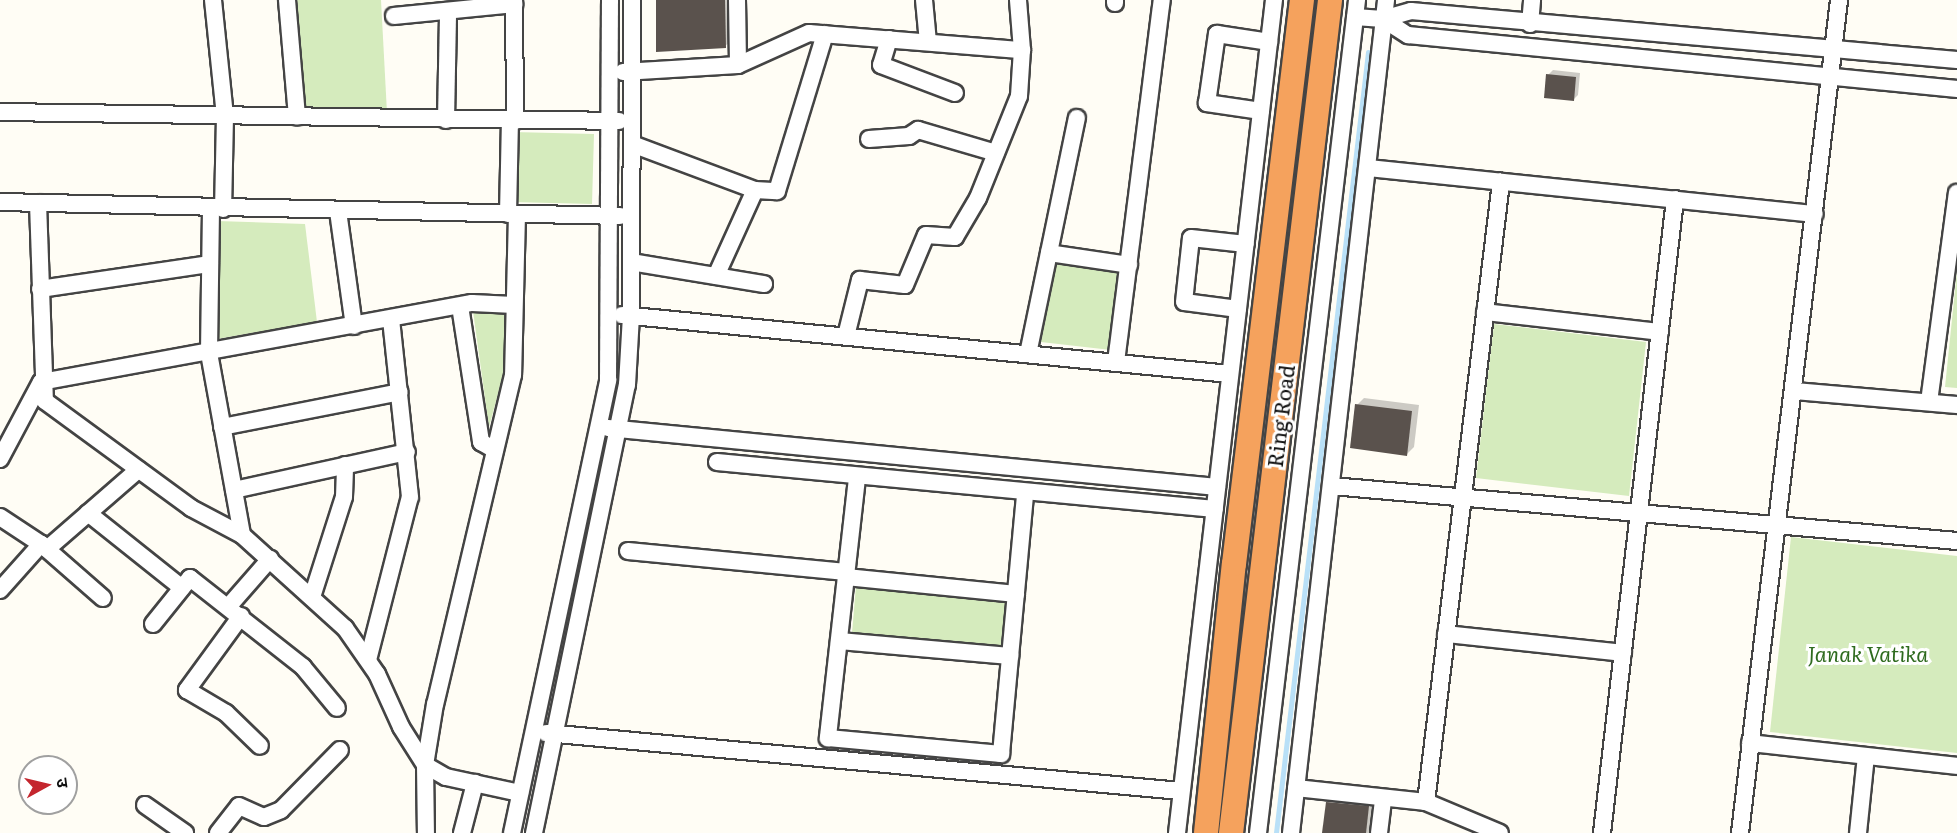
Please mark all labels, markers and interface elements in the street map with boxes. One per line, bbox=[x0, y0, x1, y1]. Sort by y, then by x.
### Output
street label: Ring Road bbox=[1261, 363, 1299, 469]
park label: Janak Vatika bbox=[1808, 640, 1928, 666]
north arrow bbox=[18, 755, 78, 815]
text: उ bbox=[51, 776, 76, 789]

